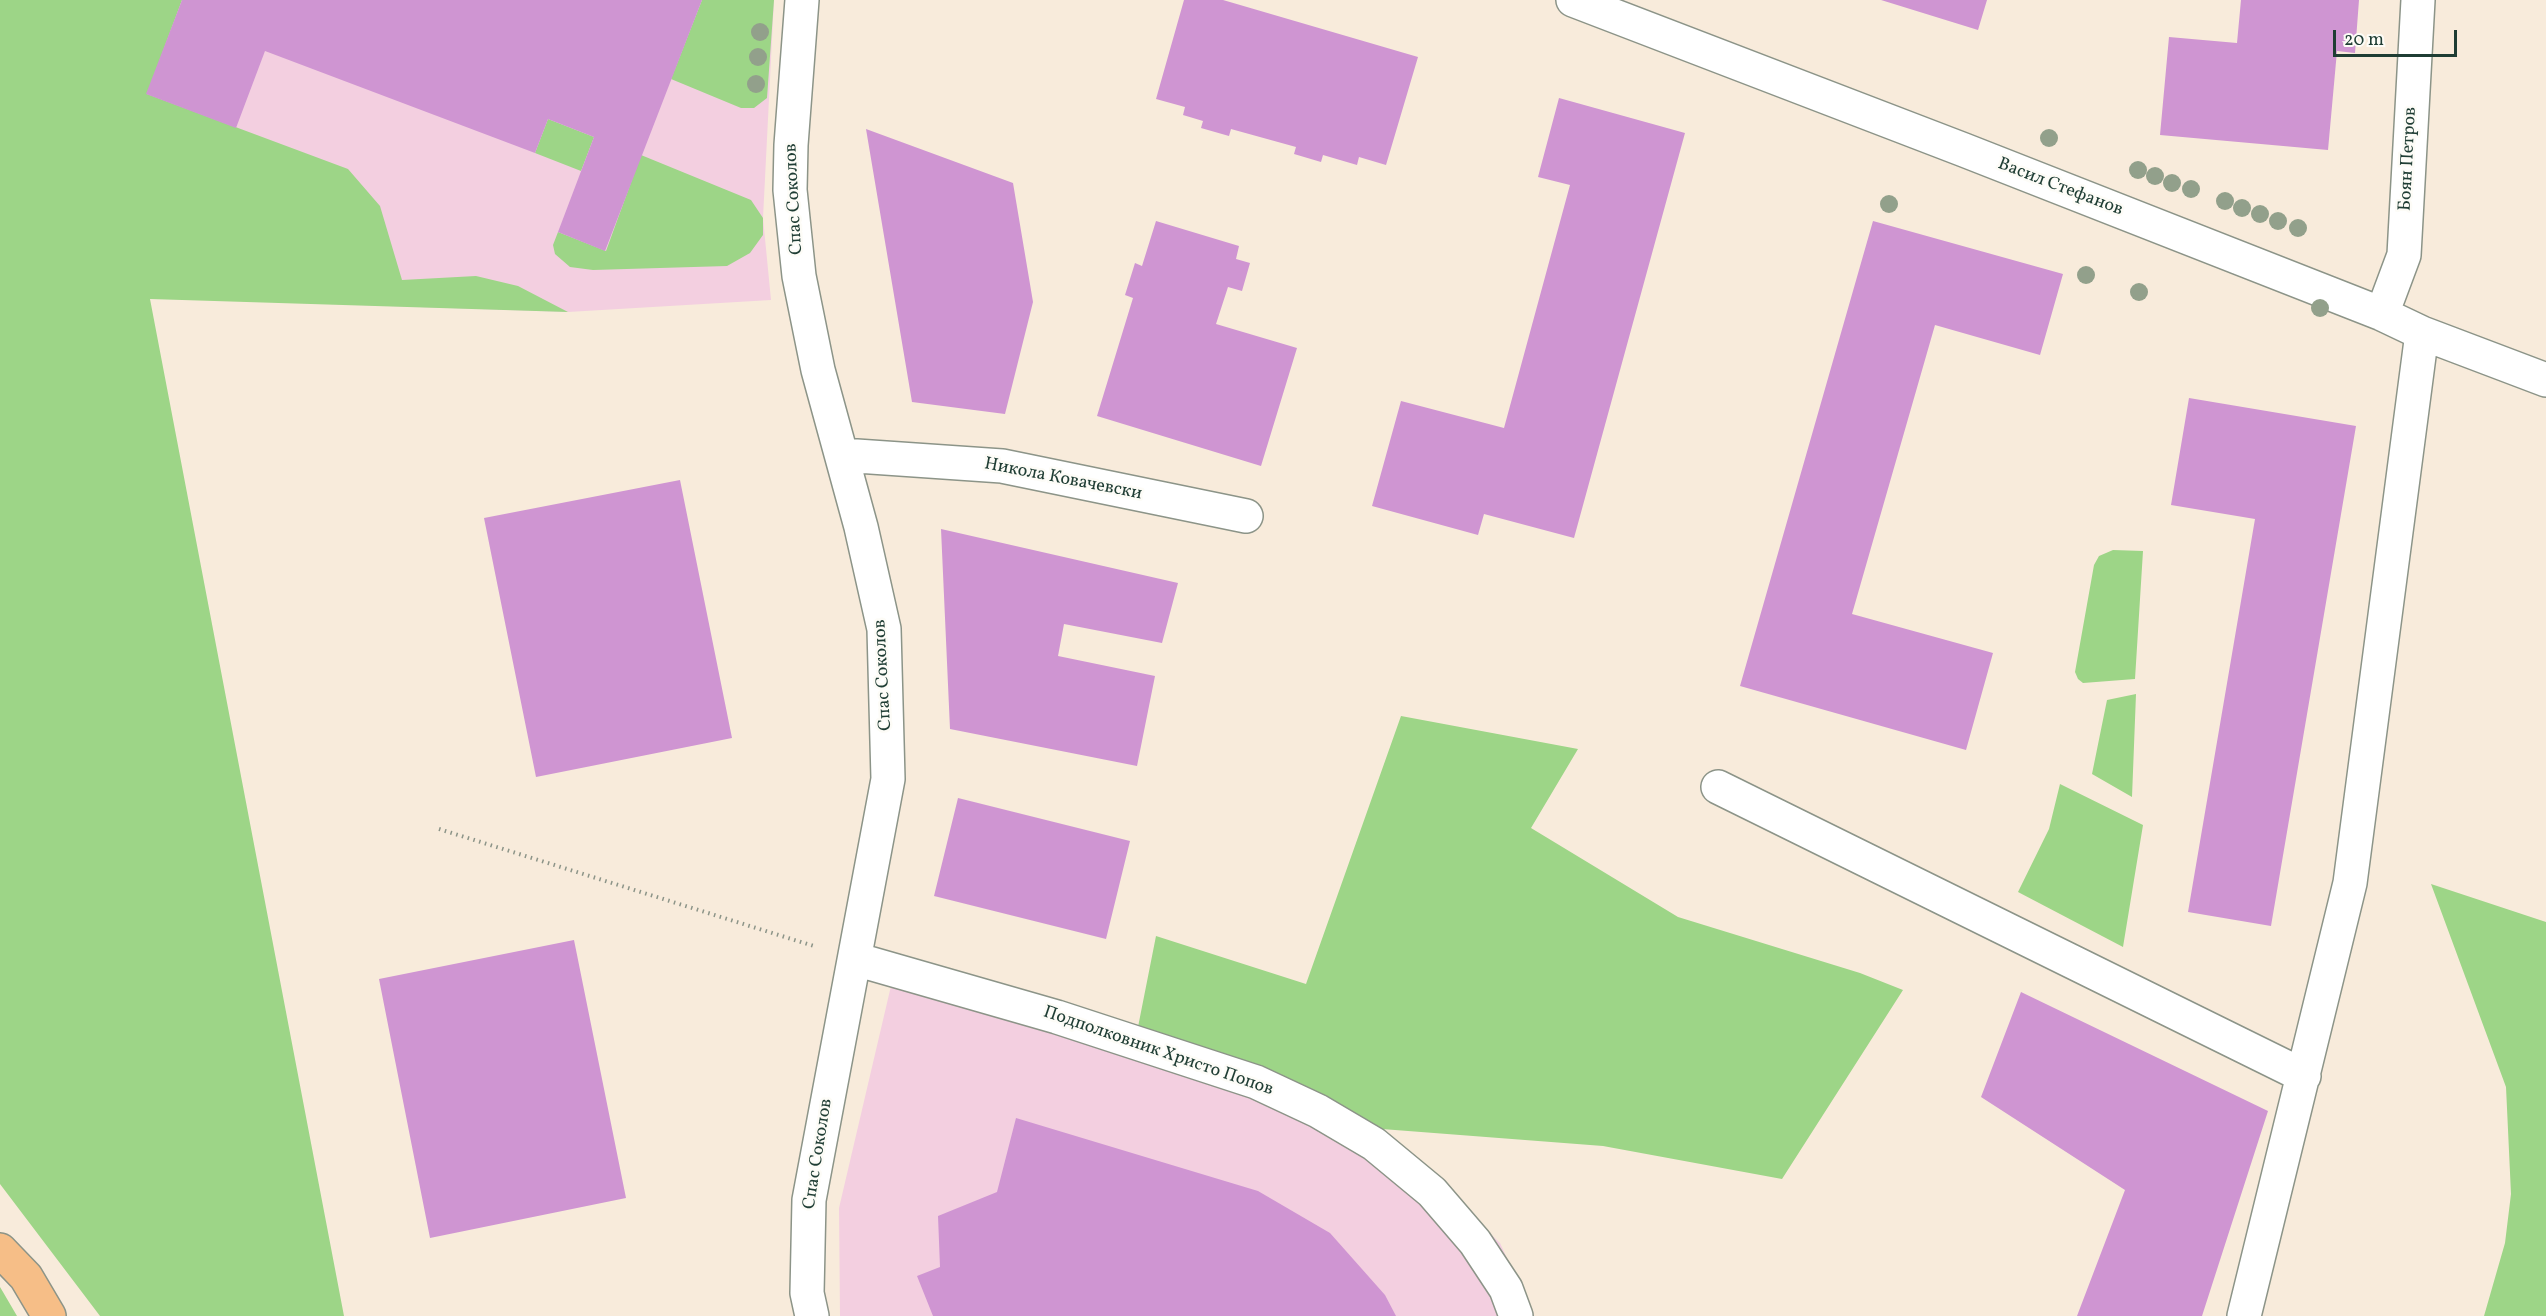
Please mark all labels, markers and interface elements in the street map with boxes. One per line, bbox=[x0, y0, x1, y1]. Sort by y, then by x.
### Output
scale bar bbox=[2336, 18, 2460, 56]
text: 20 m bbox=[2344, 28, 2384, 53]
street label: Боян Петров bbox=[2395, 106, 2423, 212]
street label: Спас Соколов bbox=[781, 143, 809, 255]
street label: Васил Стефанов bbox=[1994, 154, 2126, 222]
street label: Никола Ковачевски bbox=[982, 454, 1144, 506]
street label: Спас Соколов bbox=[870, 619, 898, 731]
street label: Подполковник Христо Попов bbox=[1040, 1002, 1276, 1102]
street label: Спас Соколов bbox=[800, 1097, 838, 1211]

